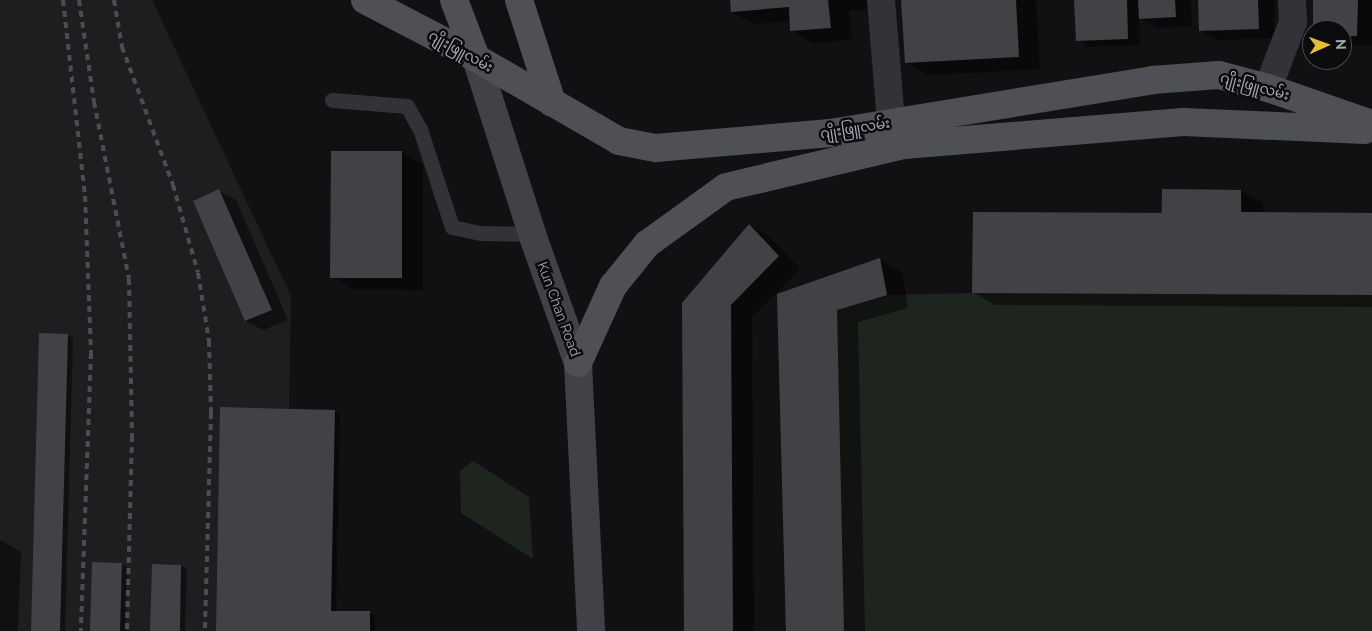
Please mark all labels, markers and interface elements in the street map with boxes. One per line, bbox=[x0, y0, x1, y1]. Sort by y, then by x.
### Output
north arrow bbox=[1302, 20, 1352, 70]
street label: ဂျိုးဖြူလမ်း bbox=[426, 27, 496, 75]
text: N bbox=[1333, 39, 1349, 50]
street label: ဂျိုးဖြူလမ်း bbox=[1219, 69, 1291, 103]
street label: ဂျိုးဖြူလမ်း bbox=[819, 114, 891, 142]
street label: Kun Chan Road bbox=[534, 259, 584, 359]

